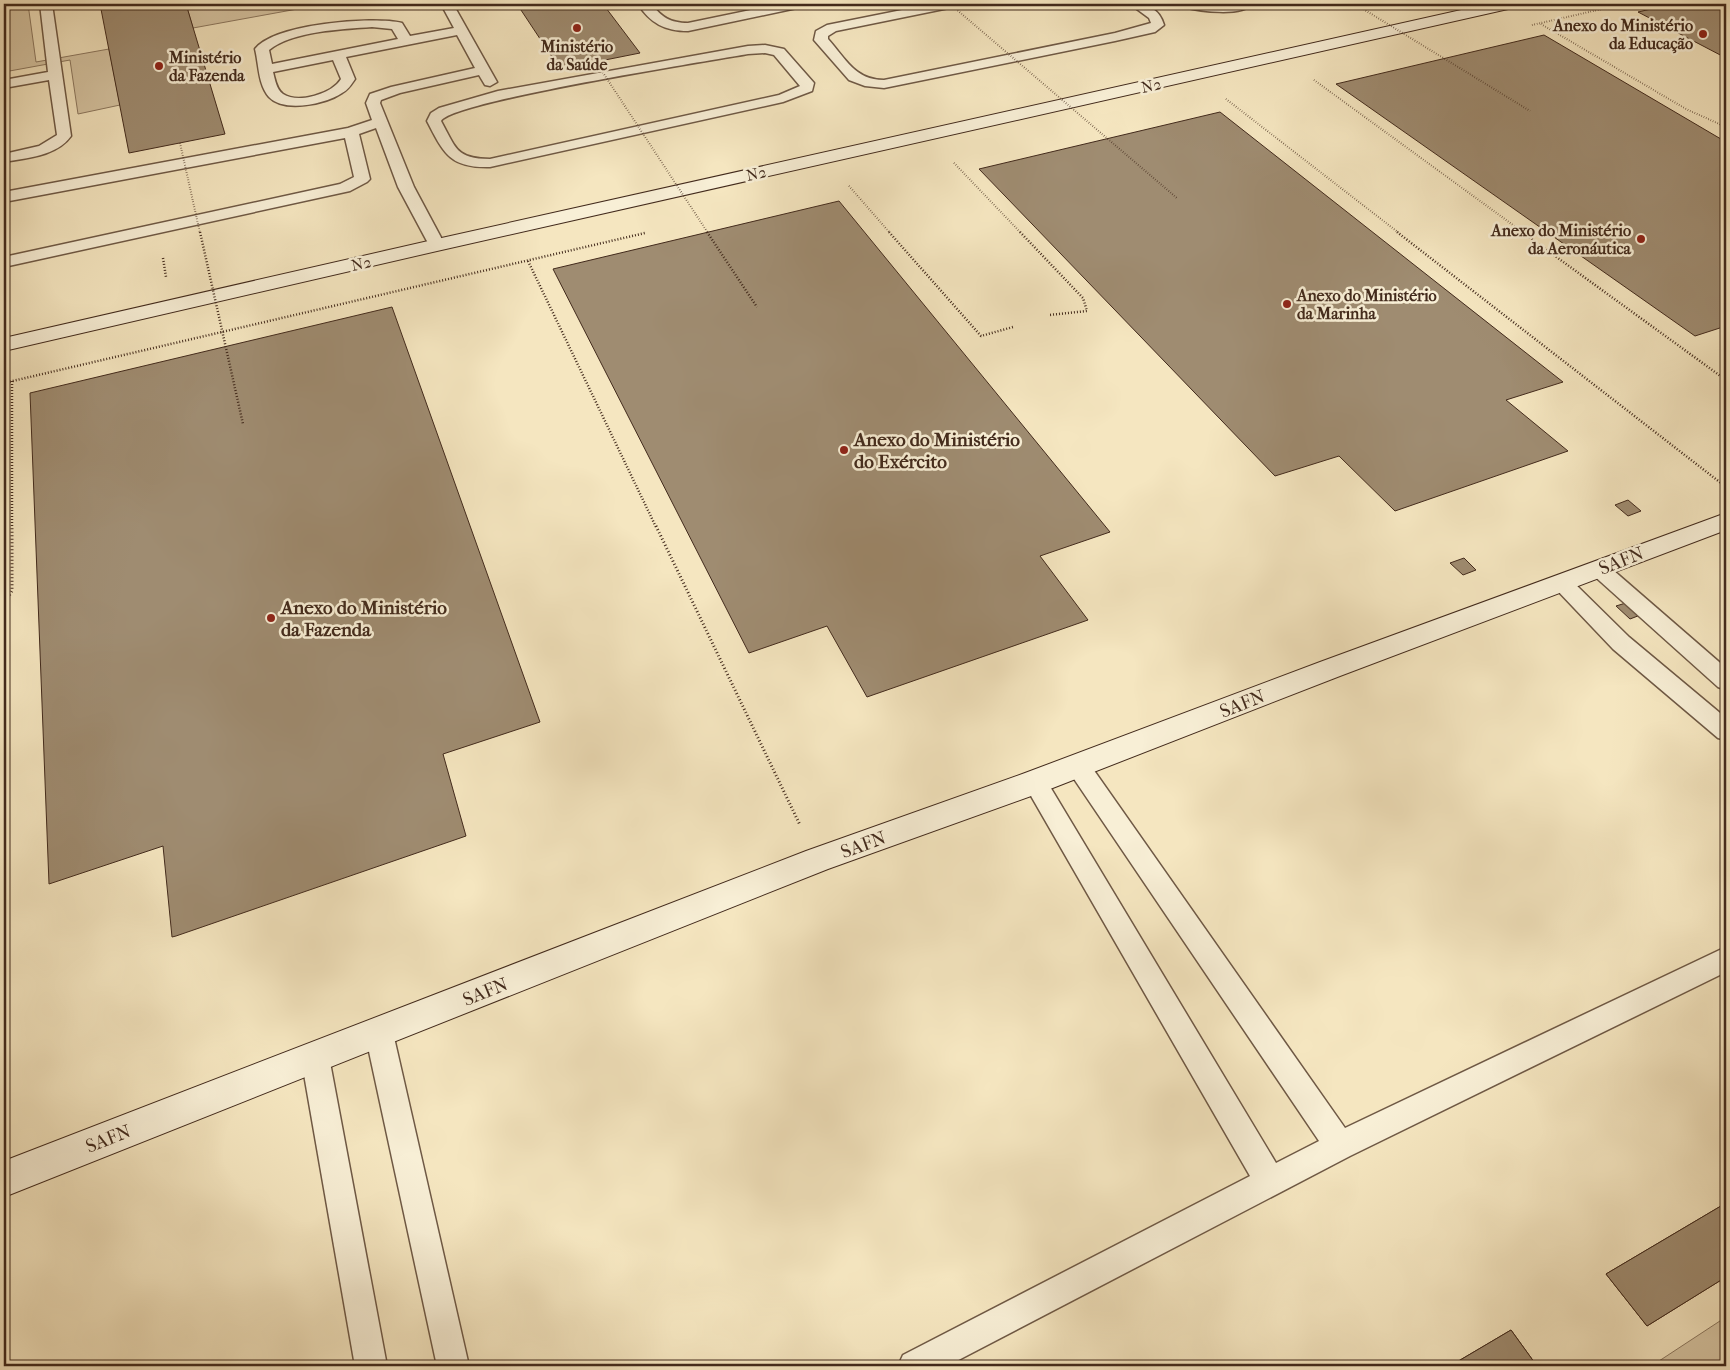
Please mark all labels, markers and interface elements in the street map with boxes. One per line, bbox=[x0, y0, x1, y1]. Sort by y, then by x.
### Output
place label: Anexo do Ministério da Educação bbox=[1552, 16, 1693, 54]
marker: Ministério da Saúde bbox=[571, 22, 583, 34]
marker: Anexo do Ministério da Educação bbox=[1697, 28, 1709, 40]
place label: Ministério da Saúde bbox=[540, 37, 613, 74]
place label: Ministério da Fazenda bbox=[168, 48, 245, 85]
marker: Ministério da Fazenda bbox=[153, 60, 165, 72]
street label: N2 bbox=[1139, 74, 1163, 97]
street label: N2 bbox=[744, 162, 768, 185]
place label: Anexo do Ministério da Aeronáutica bbox=[1490, 221, 1632, 258]
marker: Anexo do Ministério da Aeronáutica bbox=[1635, 233, 1647, 245]
street label: N2 bbox=[349, 252, 373, 275]
place label: Anexo do Ministério da Marinha bbox=[1296, 286, 1437, 323]
marker: Anexo do Ministério da Marinha bbox=[1281, 298, 1293, 310]
place label: Anexo do Ministério do Exército bbox=[853, 429, 1020, 473]
marker: Anexo do Ministério do Exército bbox=[838, 444, 850, 456]
street label: SAFN bbox=[1596, 542, 1648, 580]
place label: Anexo do Ministério da Fazenda bbox=[280, 597, 447, 641]
marker: Anexo do Ministério da Fazenda bbox=[265, 612, 277, 624]
street label: SAFN bbox=[1217, 685, 1269, 723]
street label: SAFN bbox=[838, 826, 890, 863]
street label: SAFN bbox=[460, 973, 512, 1011]
street label: SAFN bbox=[83, 1120, 135, 1158]

